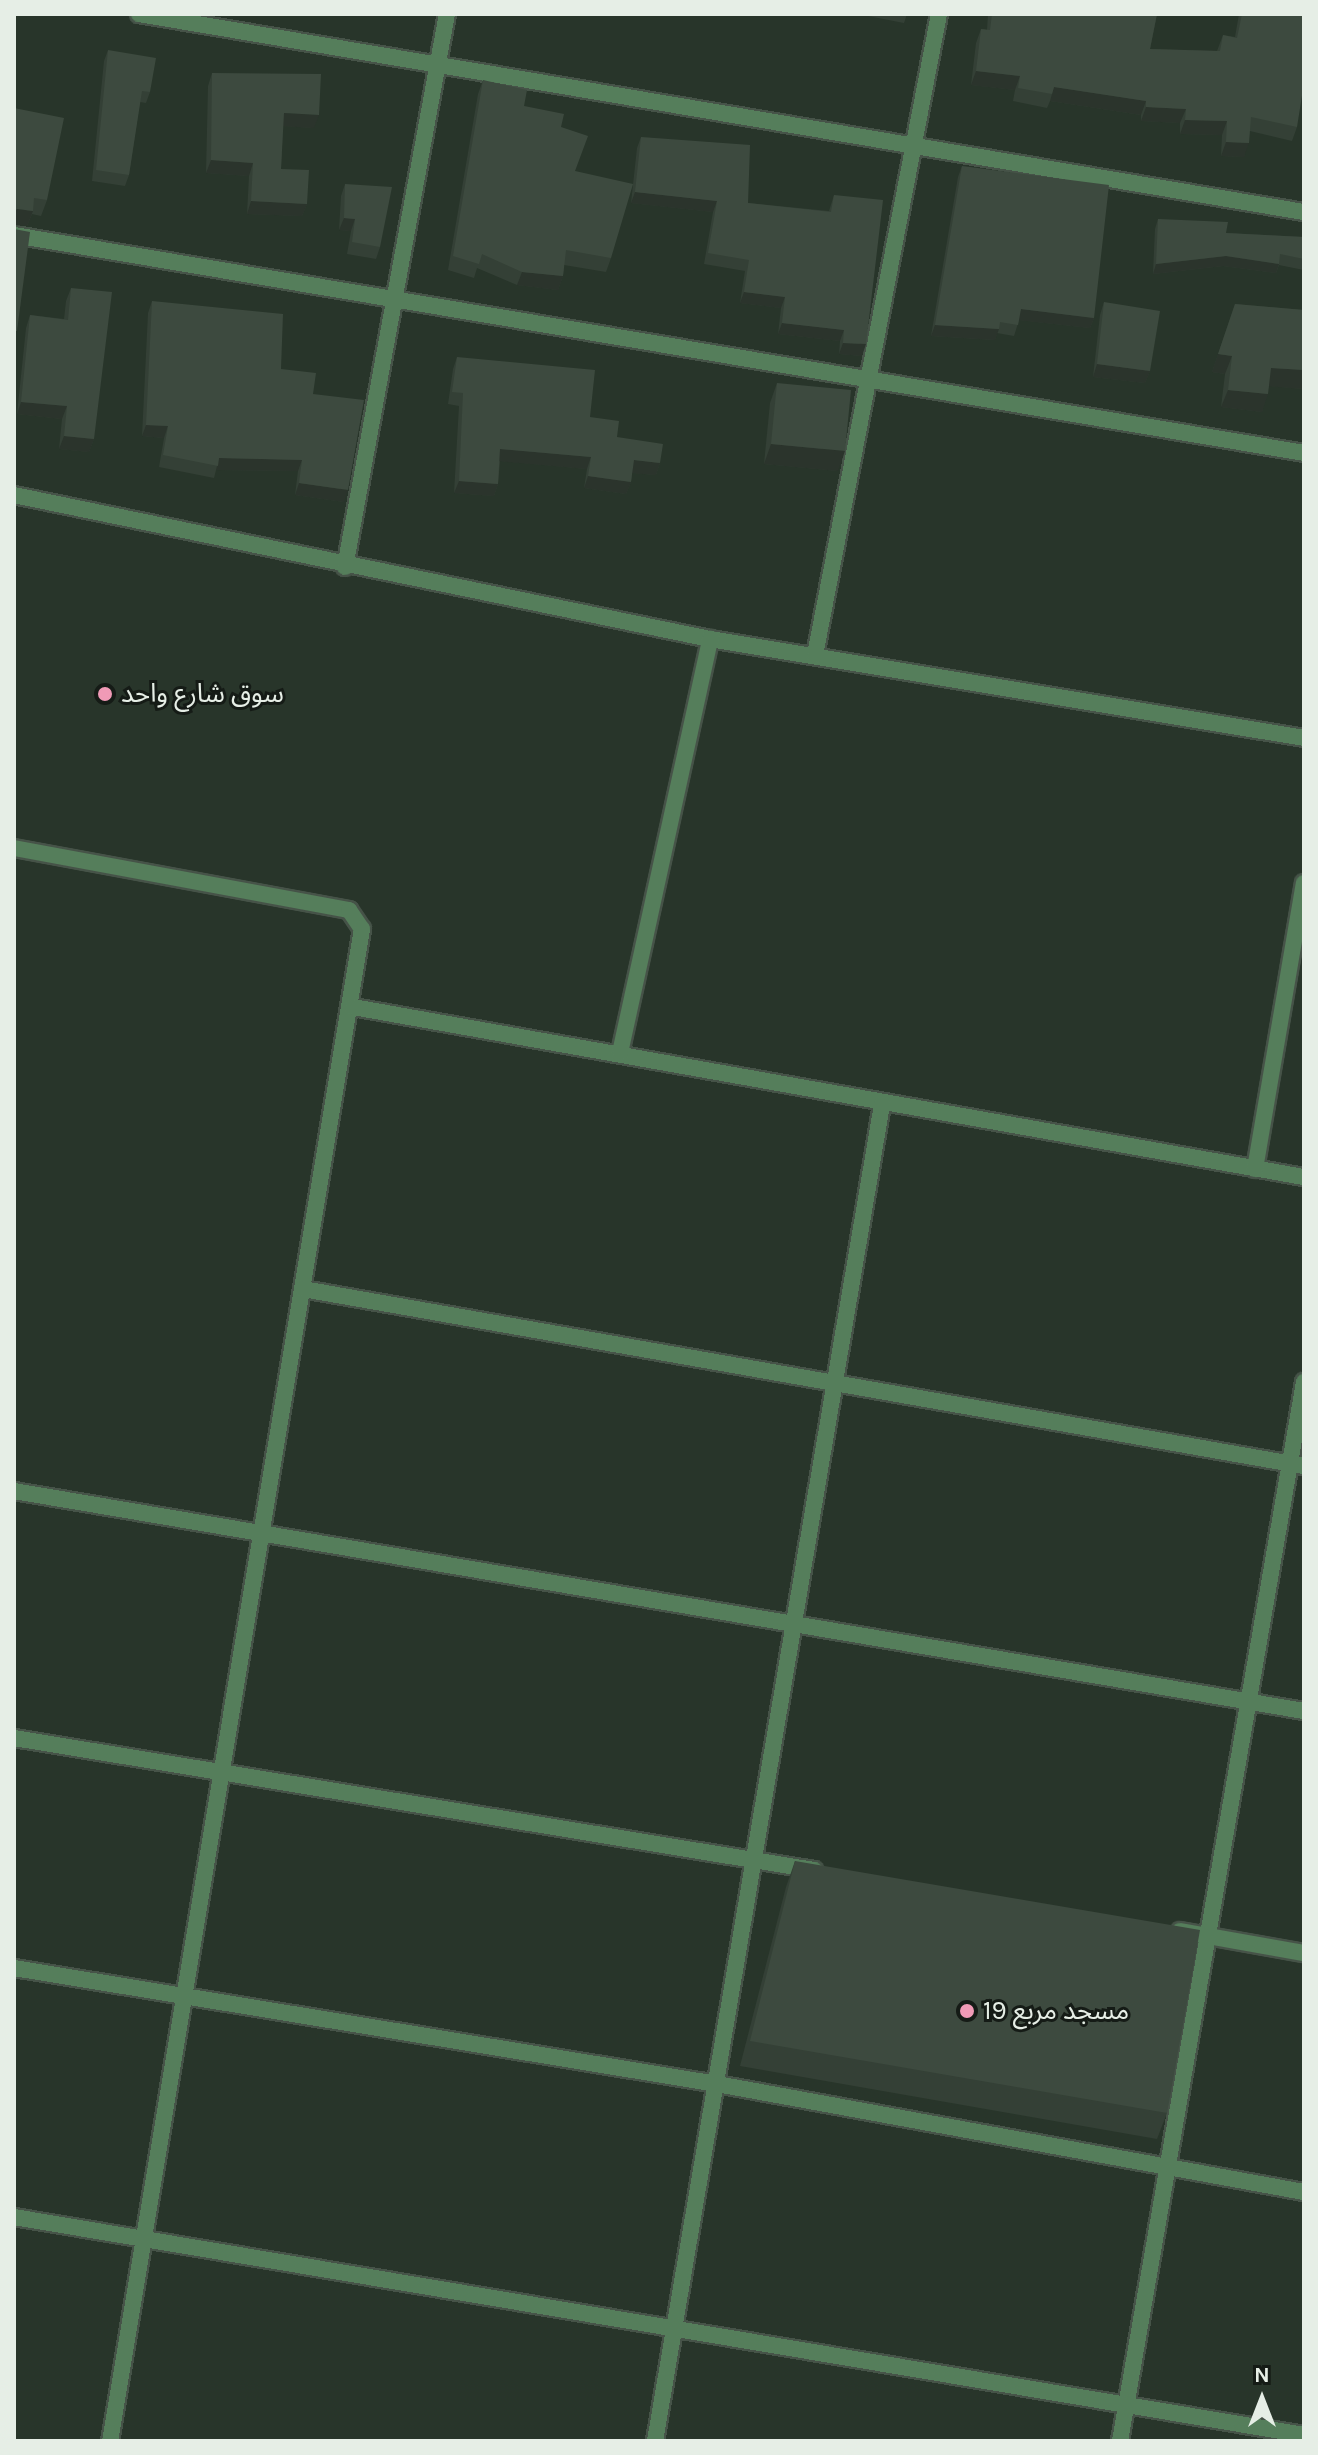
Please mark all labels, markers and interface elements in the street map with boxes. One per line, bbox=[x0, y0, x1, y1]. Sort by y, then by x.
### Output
place label: سوق شارع واحد bbox=[121, 678, 284, 710]
marker: سوق شارع واحد bbox=[96, 685, 114, 703]
place label: مسجد مربع 19 bbox=[983, 1995, 1129, 2027]
marker: مسجد مربع 19 bbox=[958, 2002, 976, 2020]
north arrow bbox=[1222, 2359, 1302, 2439]
text: N bbox=[1254, 2362, 1270, 2388]

